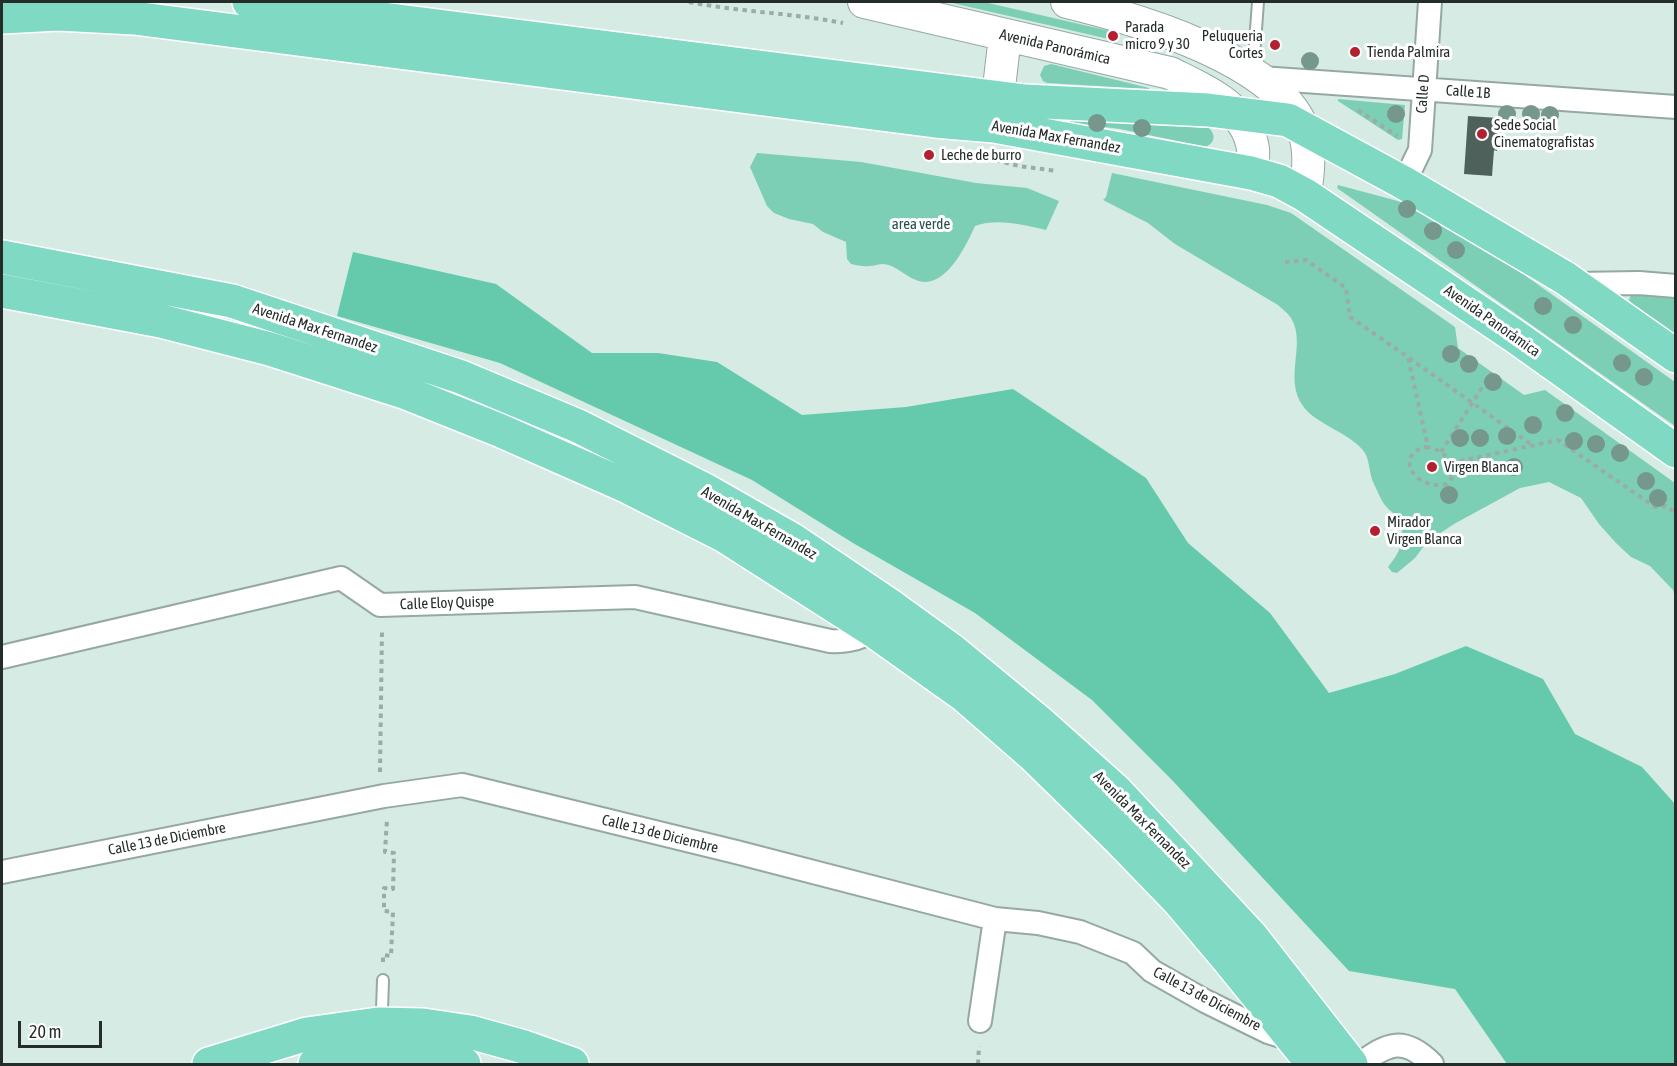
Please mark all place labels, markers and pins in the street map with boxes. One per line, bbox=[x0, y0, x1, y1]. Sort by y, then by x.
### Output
place label: Parada micro 9 y 30 bbox=[1125, 18, 1190, 53]
place label: Peluqueria Cortes bbox=[1202, 27, 1263, 62]
marker: Parada micro 9 y 30 bbox=[1106, 29, 1120, 43]
marker: Peluqueria Cortes bbox=[1268, 38, 1282, 52]
place label: Tienda Palmira bbox=[1367, 43, 1450, 61]
marker: Tienda Palmira bbox=[1348, 45, 1362, 59]
place label: Sede Social Cinematografistas bbox=[1494, 116, 1594, 151]
marker: Sede Social Cinematografistas bbox=[1475, 127, 1489, 141]
place label: Leche de burro bbox=[941, 146, 1021, 164]
marker: Leche de burro bbox=[922, 148, 936, 162]
place label: Virgen Blanca bbox=[1444, 458, 1519, 476]
marker: Virgen Blanca bbox=[1425, 460, 1439, 474]
place label: Mirador Virgen Blanca bbox=[1387, 513, 1462, 548]
marker: Mirador Virgen Blanca bbox=[1368, 524, 1382, 538]

